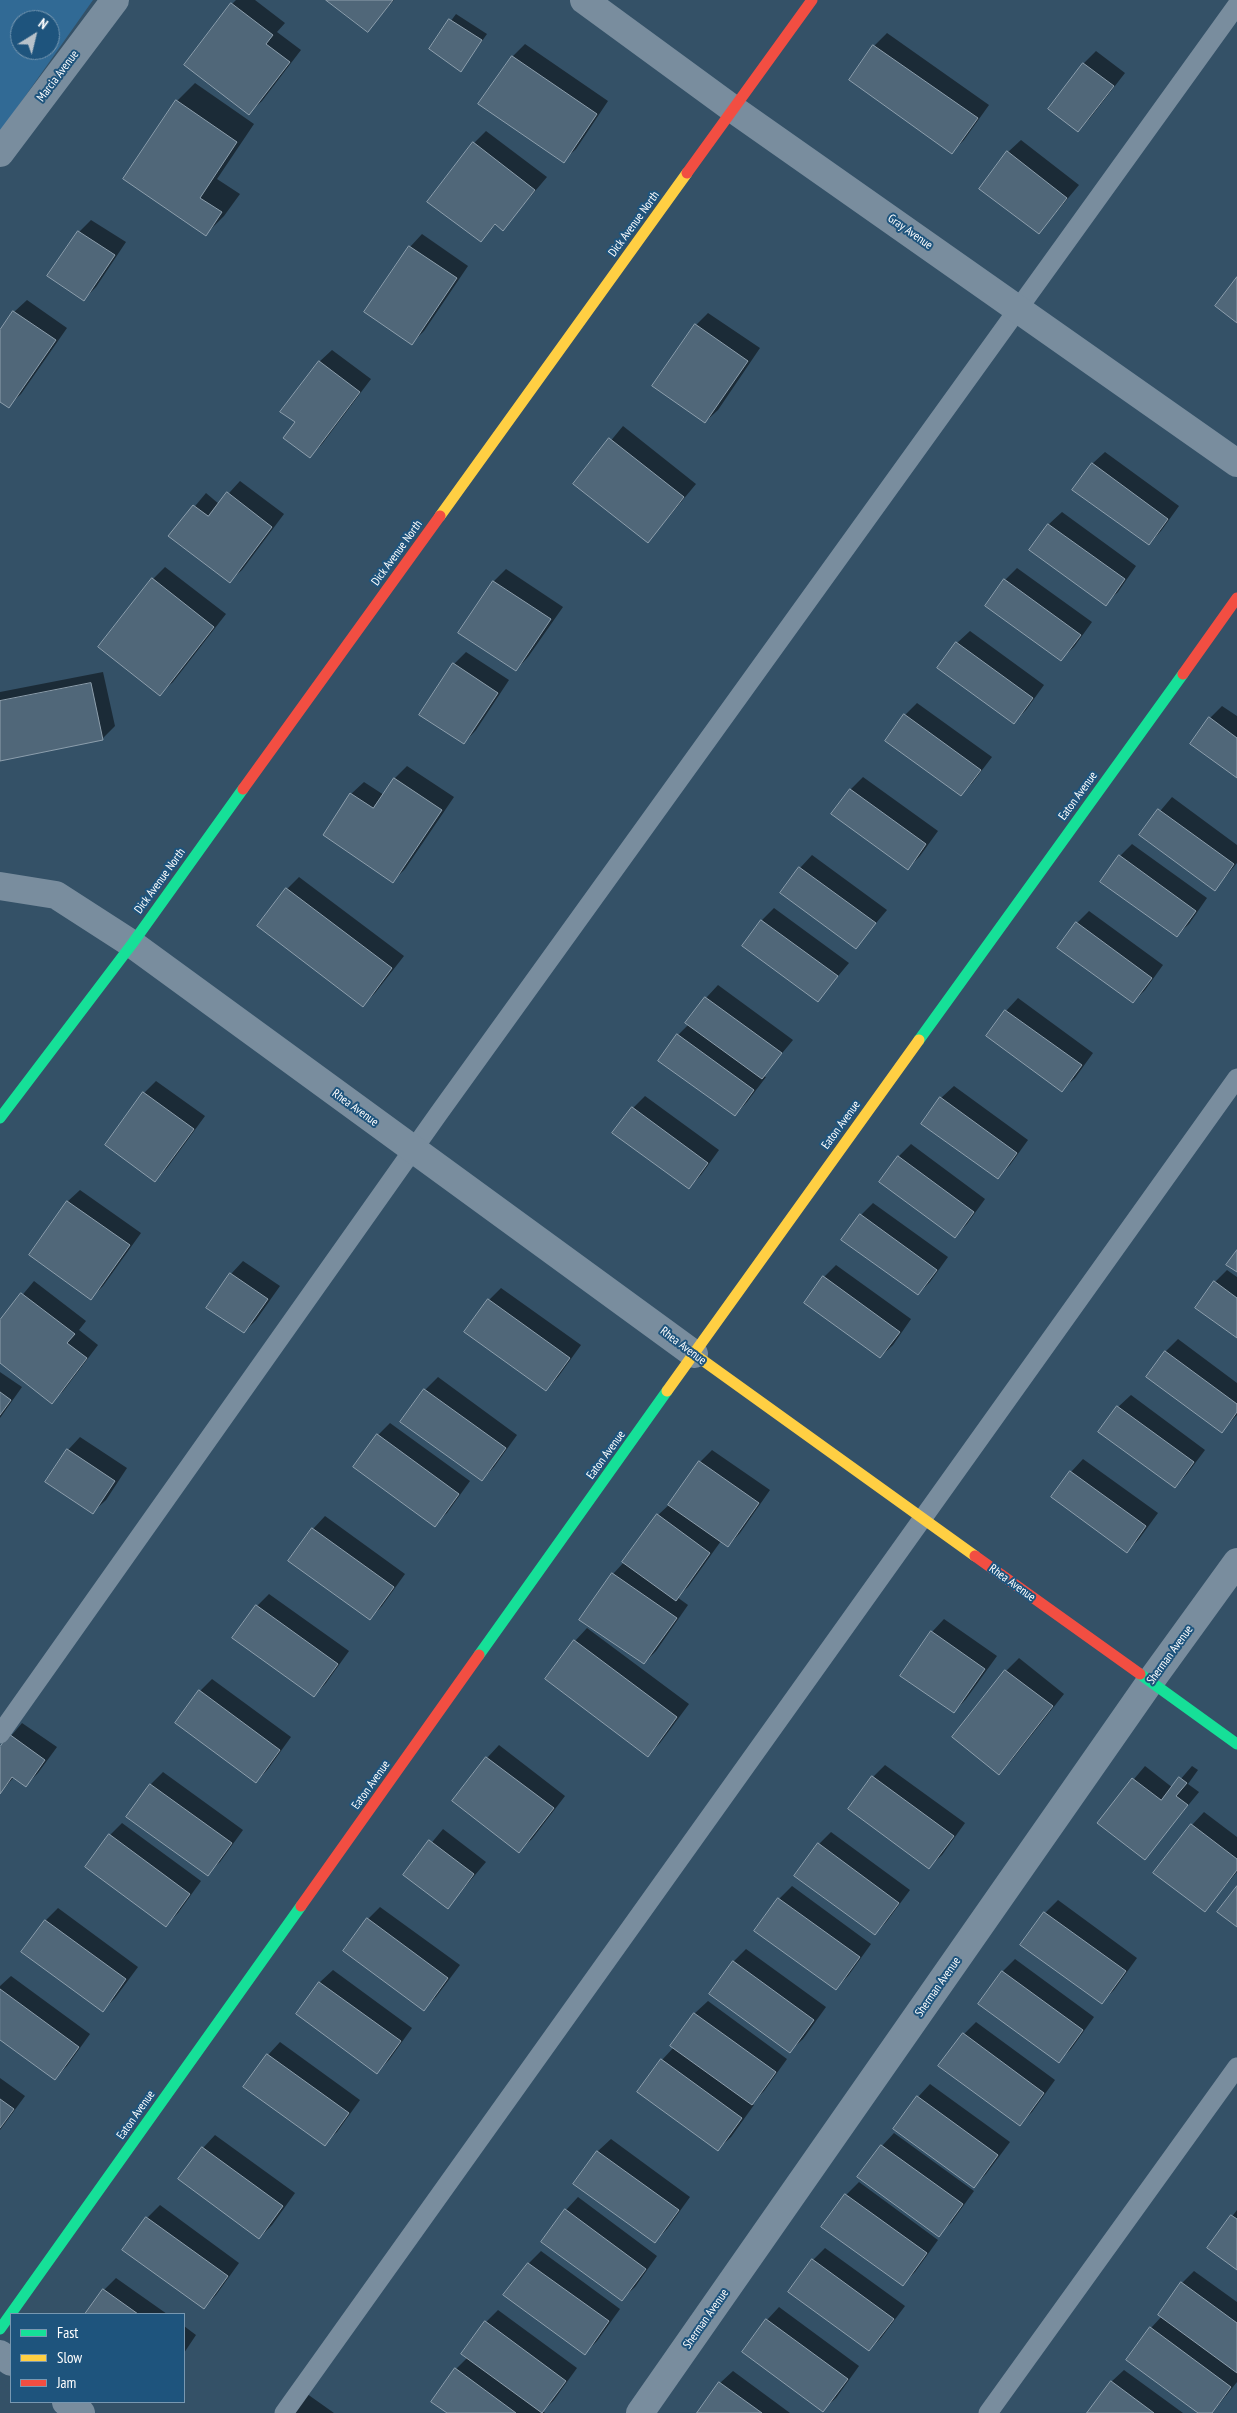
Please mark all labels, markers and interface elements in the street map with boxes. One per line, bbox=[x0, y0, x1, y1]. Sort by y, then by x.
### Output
north arrow bbox=[10, 10, 60, 60]
text: N bbox=[35, 14, 52, 33]
street label: Marcia Avenue bbox=[34, 48, 82, 104]
street label: Dick Avenue North bbox=[606, 189, 662, 259]
street label: Gray Avenue bbox=[885, 211, 935, 253]
street label: Dick Avenue North bbox=[369, 518, 425, 588]
street label: Eaton Avenue bbox=[1056, 769, 1100, 823]
street label: Dick Avenue North bbox=[132, 846, 188, 916]
street label: Rhea Avenue bbox=[329, 1086, 381, 1130]
street label: Eaton Avenue bbox=[819, 1098, 863, 1152]
street label: Rhea Avenue bbox=[657, 1324, 709, 1368]
street label: Eaton Avenue bbox=[584, 1428, 628, 1482]
street label: Rhea Avenue bbox=[986, 1561, 1038, 1605]
street label: Sherman Avenue bbox=[1144, 1623, 1196, 1687]
street label: Eaton Avenue bbox=[349, 1758, 393, 1812]
street label: Sherman Avenue bbox=[912, 1954, 964, 2020]
street label: Eaton Avenue bbox=[114, 2088, 158, 2142]
street label: Sherman Avenue bbox=[680, 2286, 732, 2352]
legend bbox=[10, 2313, 185, 2403]
text: Fast bbox=[57, 2323, 78, 2342]
text: Slow bbox=[57, 2348, 82, 2367]
text: Jam bbox=[57, 2373, 76, 2392]

